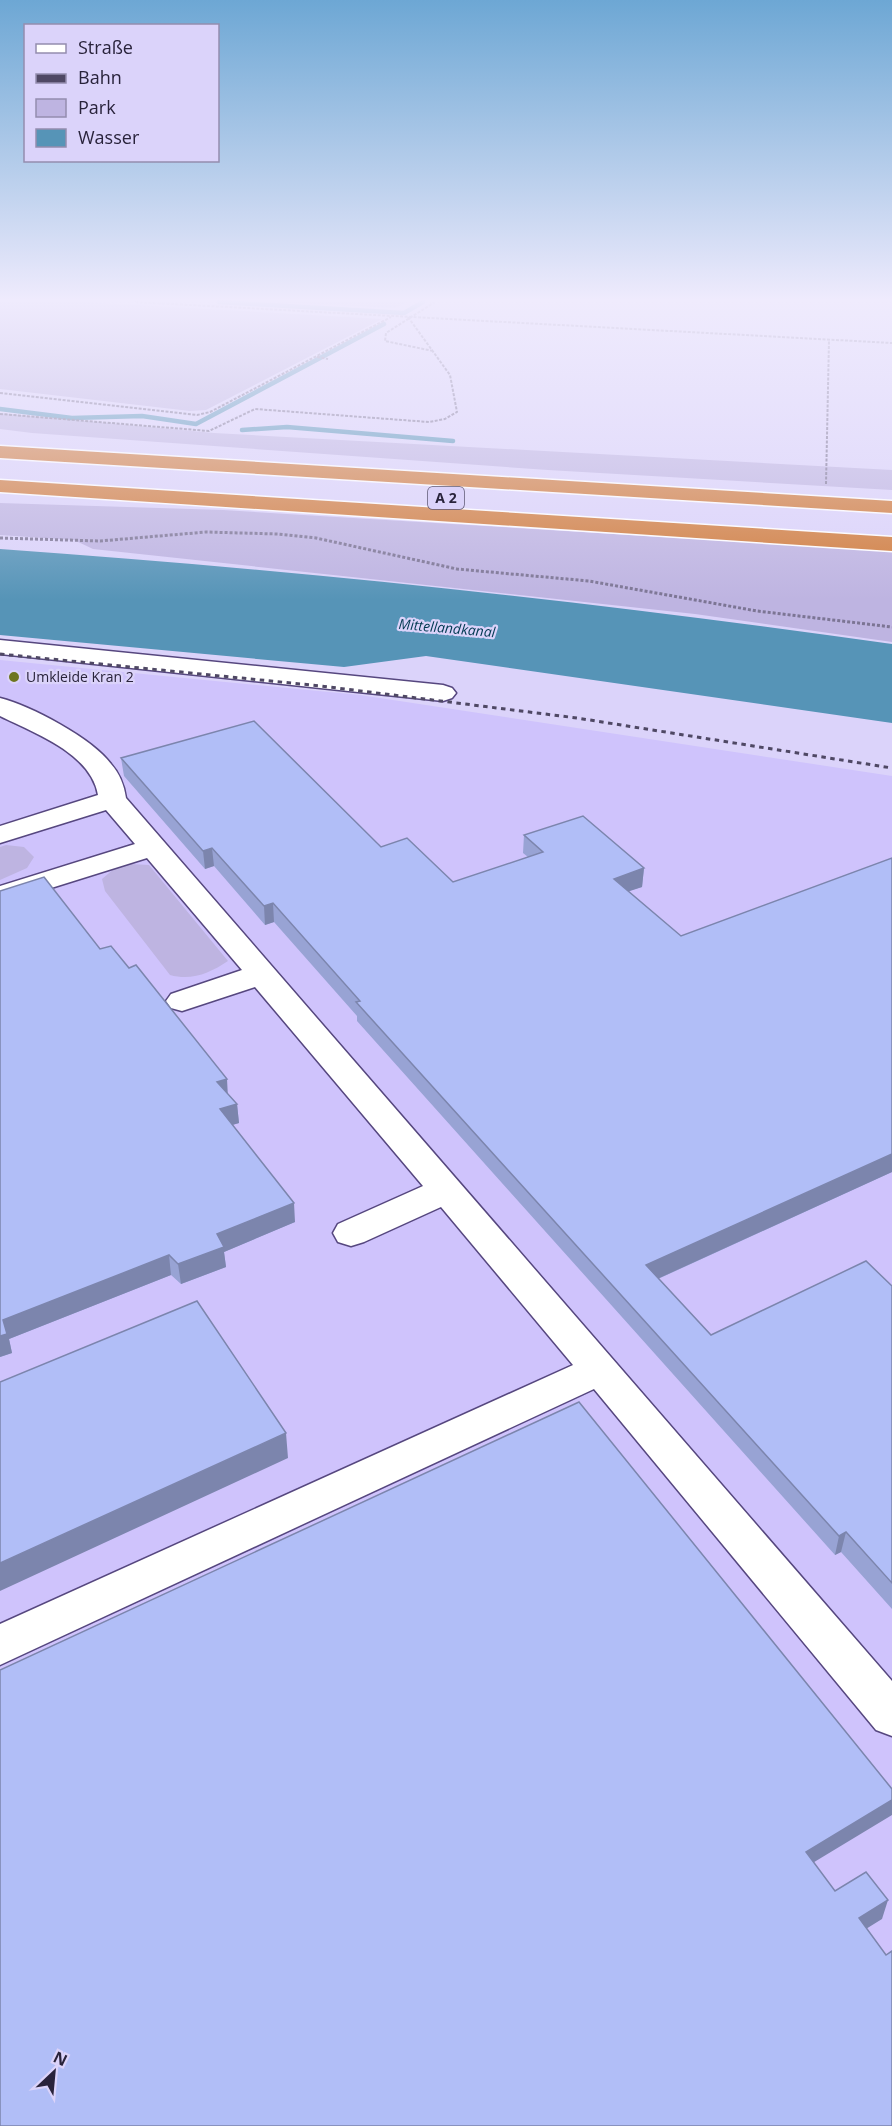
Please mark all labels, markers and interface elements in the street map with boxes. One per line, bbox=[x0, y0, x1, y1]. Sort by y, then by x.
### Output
legend bbox=[24, 24, 219, 162]
text: Straße bbox=[78, 35, 133, 59]
text: Bahn bbox=[78, 65, 122, 89]
text: Park bbox=[78, 95, 116, 119]
text: Wasser bbox=[78, 125, 140, 149]
road number: A 2 bbox=[428, 487, 464, 509]
water label: Mittellandkanal bbox=[398, 614, 497, 641]
place label: Umkleide Kran 2 bbox=[26, 667, 134, 686]
marker: Umkleide Kran 2 bbox=[7, 670, 21, 684]
north arrow bbox=[24, 2042, 84, 2102]
text: N bbox=[50, 2046, 71, 2071]

